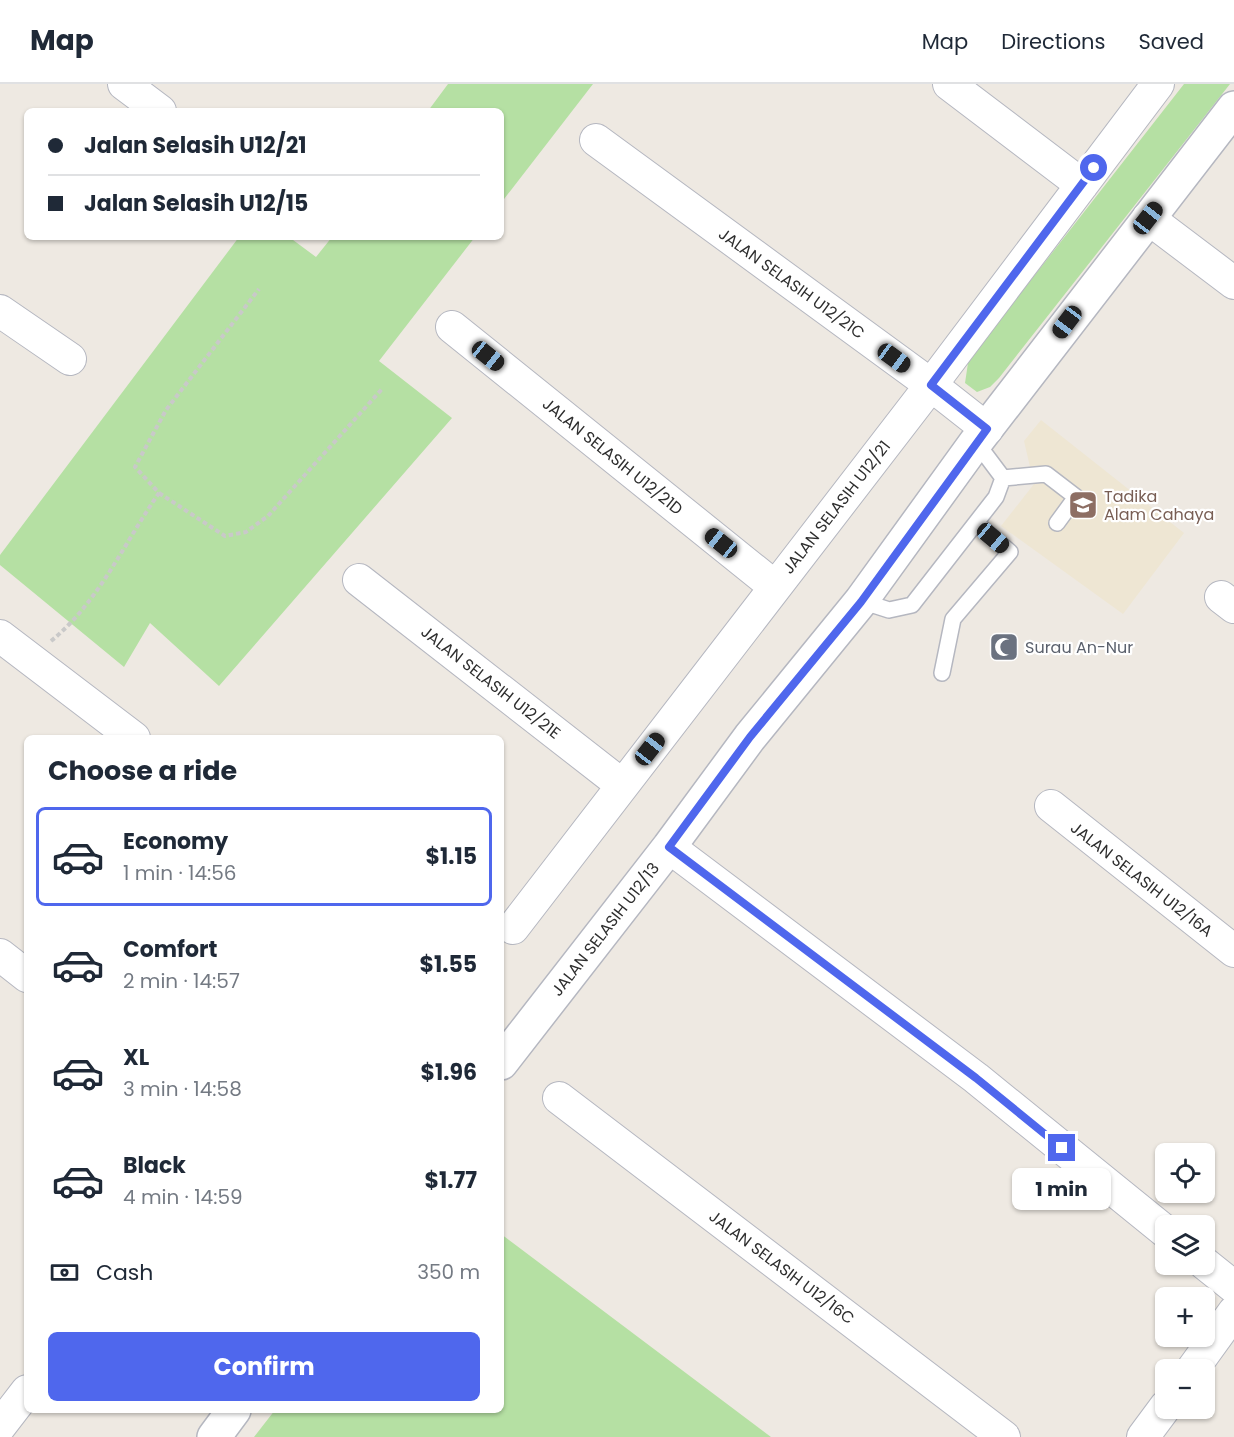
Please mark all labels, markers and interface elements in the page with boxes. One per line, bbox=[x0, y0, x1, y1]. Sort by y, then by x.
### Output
text: Map bbox=[30, 21, 94, 60]
text: Map bbox=[922, 27, 968, 56]
text: Directions bbox=[1001, 27, 1105, 56]
text: Saved bbox=[1138, 27, 1204, 56]
text: Jalan Selasih U12/21 bbox=[84, 130, 307, 161]
route start bbox=[1080, 154, 1107, 181]
text: Jalan Selasih U12/15 bbox=[84, 188, 308, 219]
car bbox=[1130, 198, 1166, 238]
street label: JALAN SELASIH U12/21C bbox=[714, 222, 870, 344]
car bbox=[1049, 302, 1085, 342]
car bbox=[468, 338, 508, 374]
car bbox=[874, 340, 914, 376]
street label: JALAN SELASIH U12/21D bbox=[538, 392, 688, 520]
street label: JALAN SELASIH U12/21 bbox=[777, 436, 896, 579]
place label: Tadika Alam Cahaya bbox=[1104, 485, 1214, 526]
school or university icon: Tadika Alam Cahaya bbox=[1067, 489, 1099, 521]
car bbox=[973, 520, 1013, 556]
car bbox=[701, 525, 741, 561]
street label: JALAN SELASIH U12/21E bbox=[416, 620, 565, 744]
mosque icon: Surau An-Nur bbox=[988, 631, 1020, 663]
place label: Surau An-Nur bbox=[1025, 636, 1133, 659]
car bbox=[632, 729, 668, 769]
text: Choose a ride bbox=[48, 752, 237, 789]
street label: JALAN SELASIH U12/16A bbox=[1066, 816, 1218, 943]
text: Economy bbox=[123, 826, 228, 857]
icon: car bbox=[51, 830, 105, 884]
text: $1.15 bbox=[425, 841, 477, 872]
street label: JALAN SELASIH U12/13 bbox=[546, 858, 665, 1001]
text: 1 min · 14:56 bbox=[123, 859, 236, 887]
text: Comfort bbox=[123, 934, 217, 965]
icon: car bbox=[51, 938, 105, 992]
text: $1.55 bbox=[419, 949, 477, 980]
text: 2 min · 14:57 bbox=[123, 967, 240, 995]
text: XL bbox=[123, 1042, 149, 1073]
icon: car bbox=[51, 1046, 105, 1100]
text: $1.96 bbox=[421, 1057, 477, 1088]
text: 3 min · 14:58 bbox=[123, 1075, 242, 1103]
route end bbox=[1048, 1134, 1075, 1161]
map controls bbox=[1155, 1143, 1215, 1419]
button: locate bbox=[1155, 1143, 1215, 1203]
text: Black bbox=[123, 1150, 186, 1181]
icon: car bbox=[51, 1154, 105, 1208]
text: $1.77 bbox=[425, 1165, 477, 1196]
callout: 1 min bbox=[1012, 1169, 1112, 1211]
text: 1 min bbox=[1035, 1175, 1088, 1203]
text: 4 min · 14:59 bbox=[123, 1183, 243, 1211]
street label: JALAN SELASIH U12/16C bbox=[704, 1205, 859, 1330]
button: layers bbox=[1155, 1215, 1215, 1275]
icon: cash bbox=[48, 1256, 81, 1289]
text: Cash bbox=[96, 1257, 153, 1288]
text: 350 m bbox=[417, 1258, 480, 1286]
button: + bbox=[1155, 1287, 1215, 1347]
button: Confirm bbox=[48, 1332, 480, 1401]
button: − bbox=[1155, 1359, 1215, 1419]

